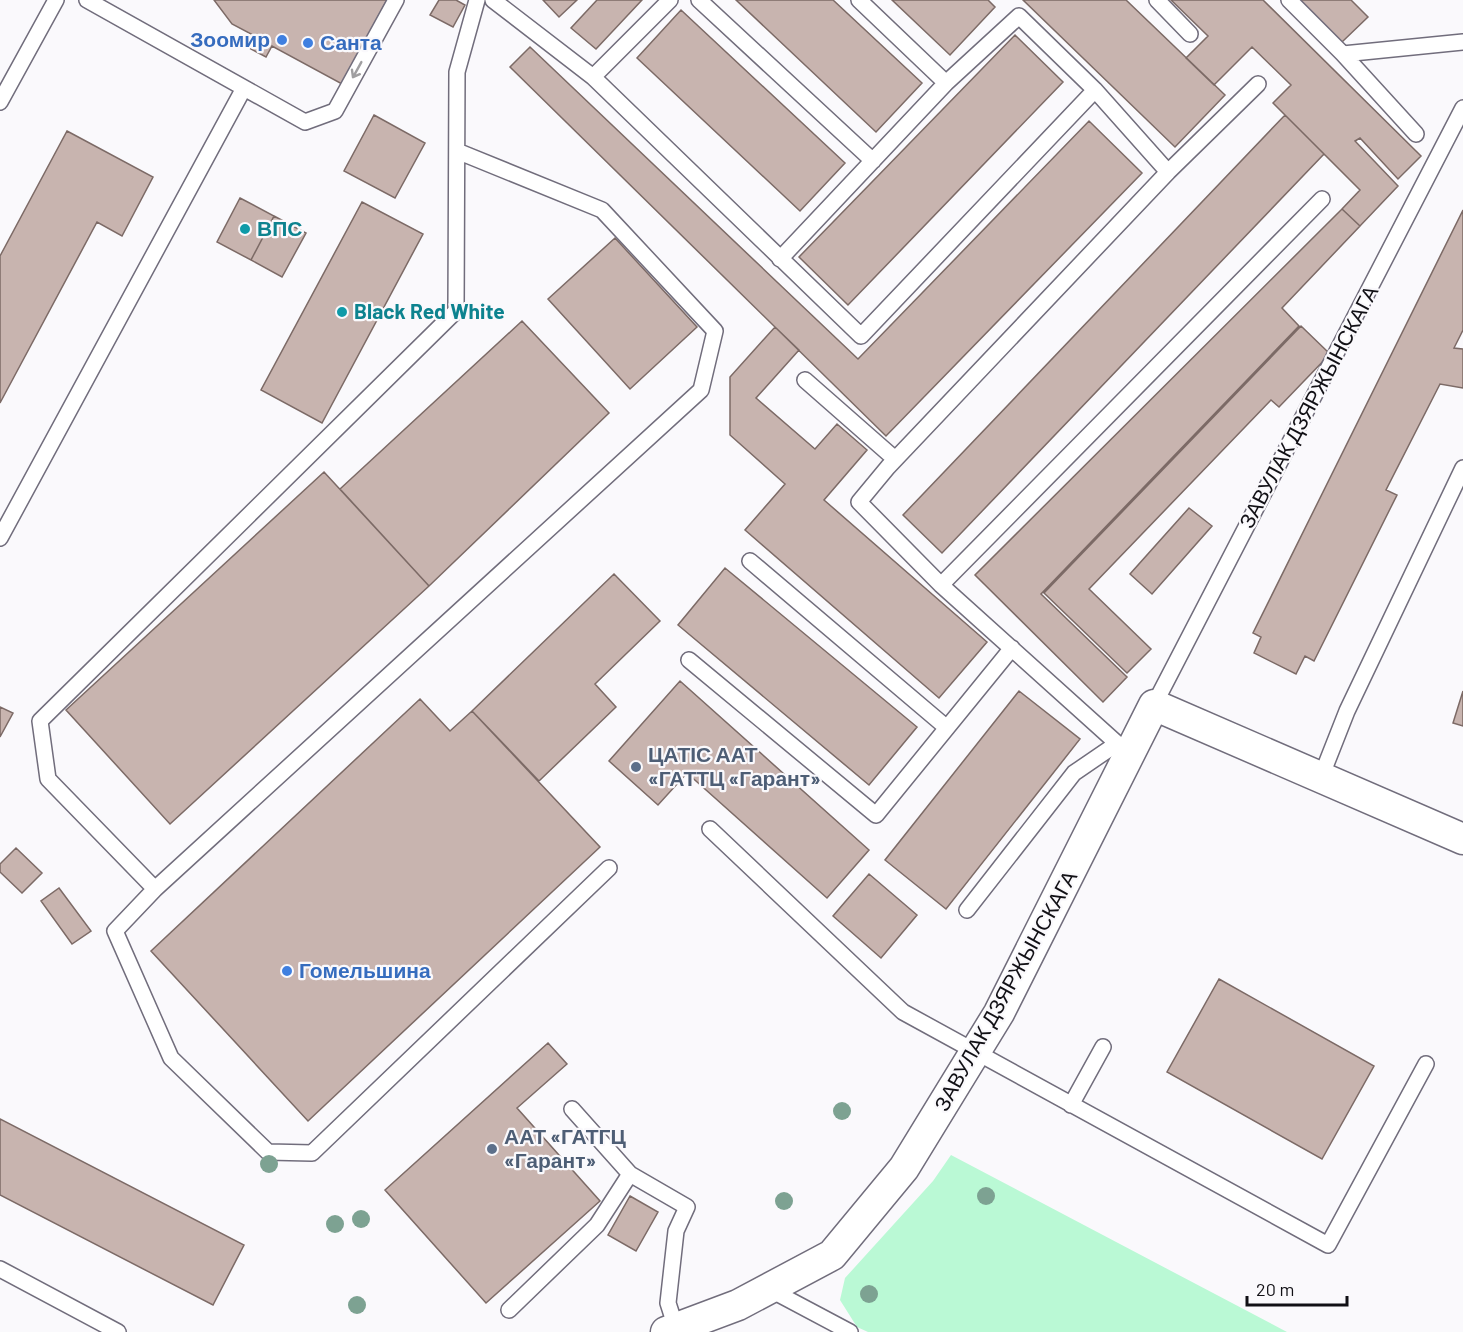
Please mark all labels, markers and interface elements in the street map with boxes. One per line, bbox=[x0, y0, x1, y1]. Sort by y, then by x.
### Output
place label: Зоомир bbox=[190, 26, 270, 51]
place label: Санта bbox=[320, 29, 382, 54]
marker: Зоомир bbox=[275, 33, 289, 47]
marker: Санта bbox=[301, 36, 315, 50]
one-way arrow bbox=[351, 60, 362, 78]
place label: ВПС bbox=[257, 215, 302, 240]
marker: ВПС bbox=[238, 222, 252, 236]
street label: ЗАВУЛАК ДЗЯРЖЫНСКАГА bbox=[1233, 281, 1382, 532]
place label: Black Red White bbox=[354, 298, 505, 323]
marker: Black Red White bbox=[335, 305, 349, 319]
place label: ЦАТІС ААТ «ГАТТЦ «Гарант» bbox=[648, 741, 821, 790]
marker: ЦАТІС ААТ «ГАТТЦ «Гарант» bbox=[629, 760, 643, 774]
street label: ЗАВУЛАК ДЗЯРЖЫНСКАГА bbox=[928, 866, 1081, 1115]
place label: Гомельшина bbox=[299, 957, 431, 982]
marker: Гомельшина bbox=[280, 964, 294, 978]
place label: ААТ «ГАТГЦ «Гарант» bbox=[504, 1123, 626, 1172]
marker: ААТ «ГАТГЦ «Гарант» bbox=[485, 1142, 499, 1156]
scale bar bbox=[1247, 1269, 1348, 1307]
text: 20 m bbox=[1256, 1278, 1294, 1300]

